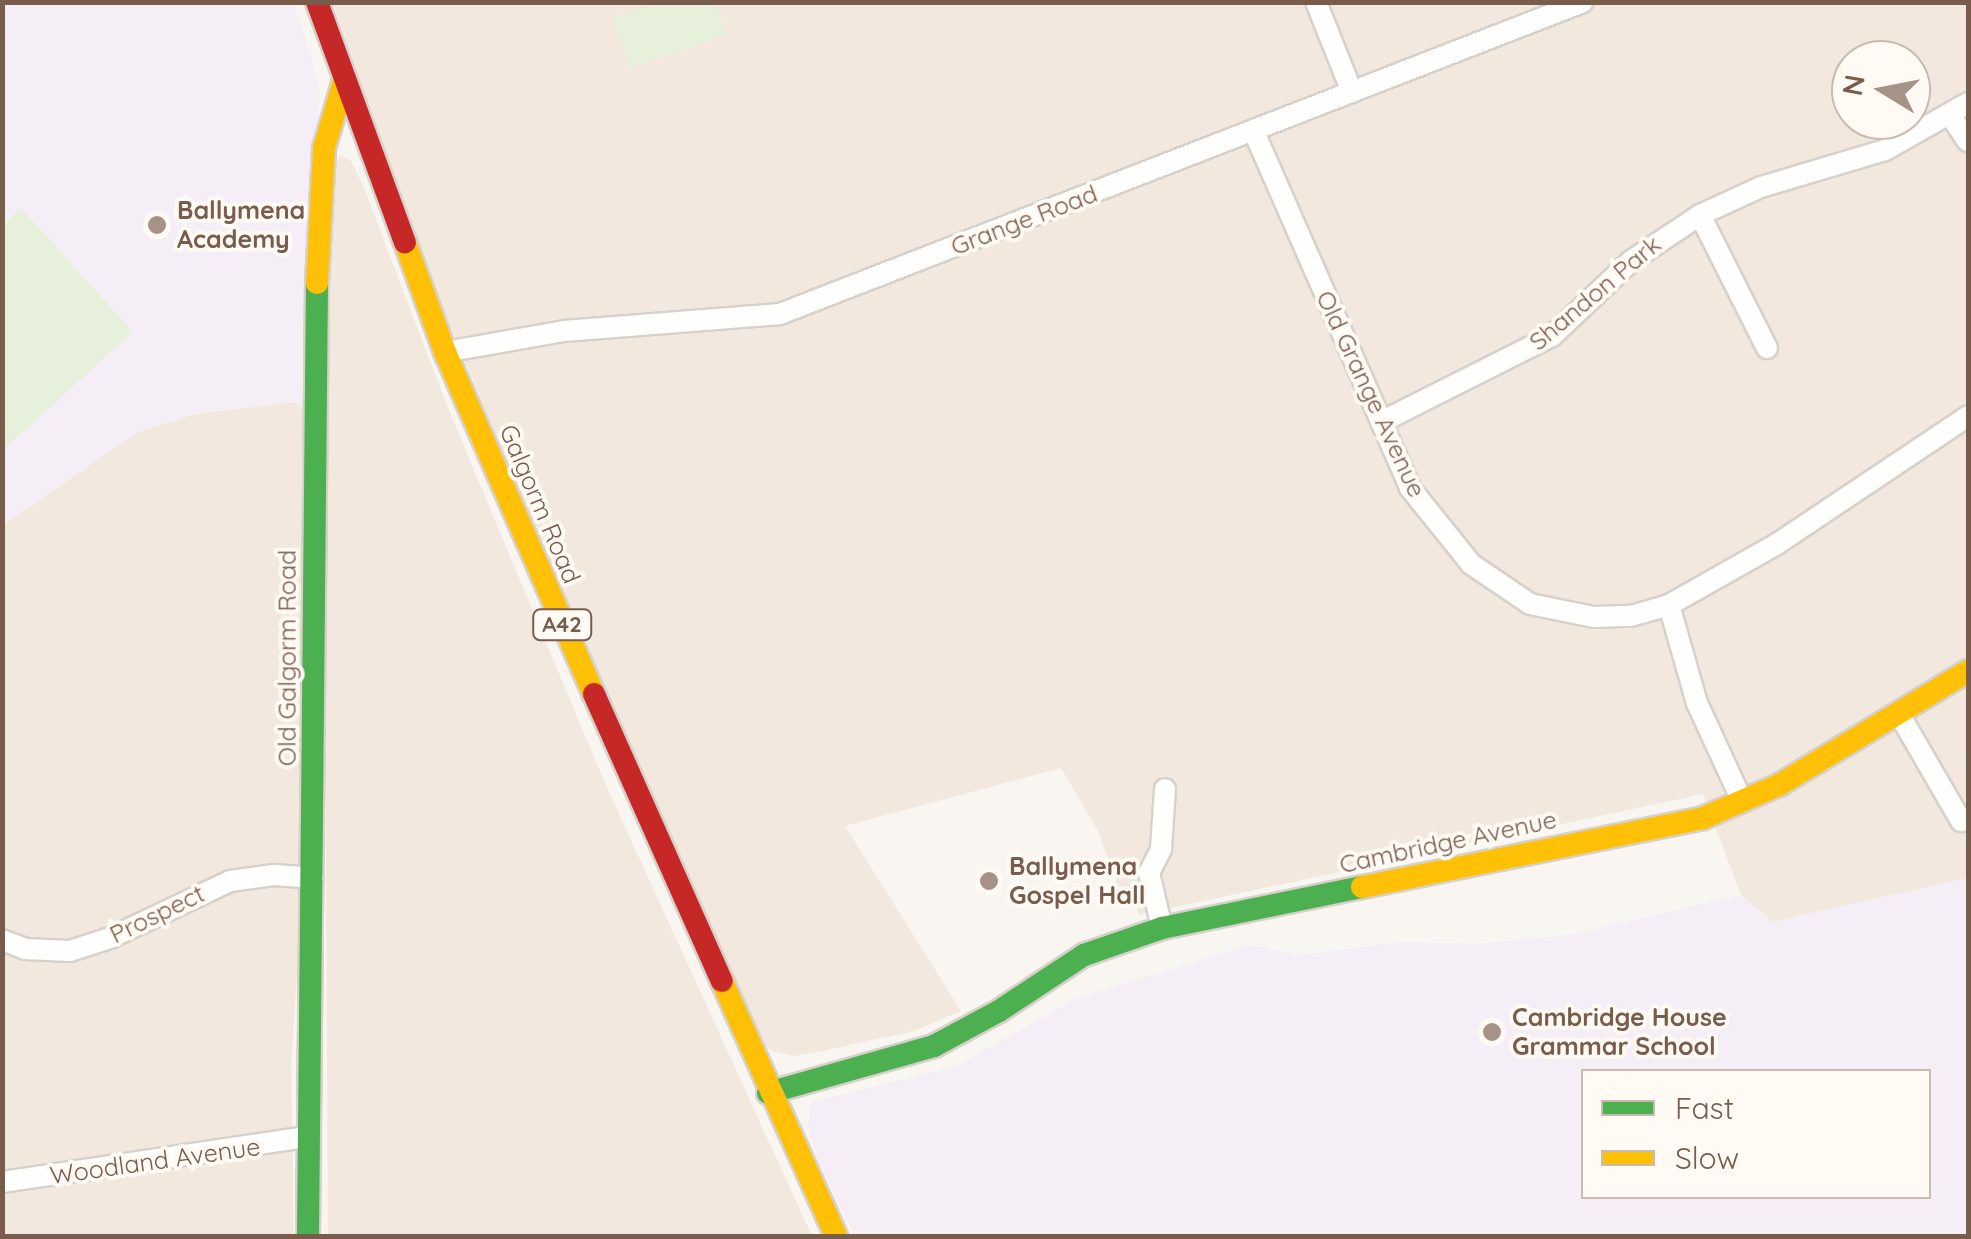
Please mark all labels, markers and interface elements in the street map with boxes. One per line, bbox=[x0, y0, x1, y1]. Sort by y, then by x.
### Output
north arrow bbox=[1831, 40, 1931, 140]
text: N bbox=[1834, 72, 1872, 98]
street label: Grange Road bbox=[947, 178, 1101, 262]
place label: Ballymena Academy bbox=[177, 196, 305, 255]
marker: Ballymena Academy bbox=[146, 214, 168, 236]
street label: Shandon Park bbox=[1523, 229, 1667, 357]
street label: Old Grange Avenue bbox=[1310, 286, 1432, 502]
street label: Galgorm Road bbox=[493, 420, 587, 588]
street label: Old Galgorm Road bbox=[272, 550, 302, 766]
road number: A42 bbox=[532, 608, 592, 642]
street label: Cambridge Avenue bbox=[1337, 804, 1559, 880]
place label: Ballymena Gospel Hall bbox=[1009, 852, 1145, 911]
marker: Ballymena Gospel Hall bbox=[978, 870, 1000, 892]
street label: Prospect bbox=[105, 878, 209, 950]
place label: Cambridge House Grammar School bbox=[1512, 1003, 1727, 1062]
marker: Cambridge House Grammar School bbox=[1481, 1021, 1503, 1043]
legend bbox=[1581, 1069, 1931, 1199]
text: Fast bbox=[1675, 1089, 1734, 1127]
street label: Woodland Avenue bbox=[48, 1131, 262, 1191]
text: Slow bbox=[1675, 1139, 1739, 1177]

